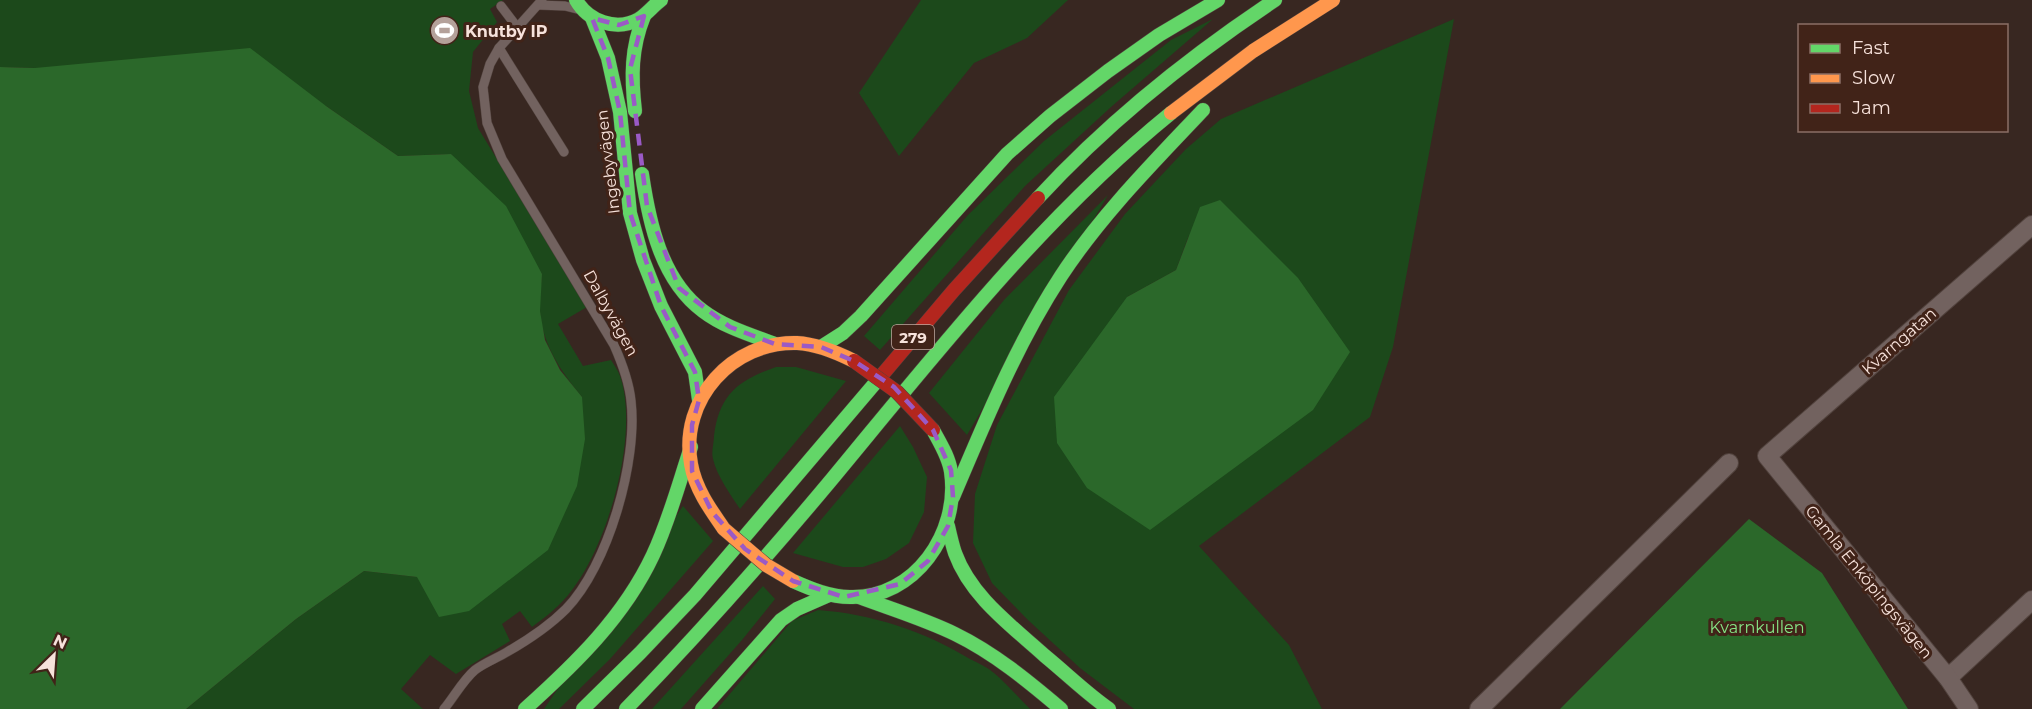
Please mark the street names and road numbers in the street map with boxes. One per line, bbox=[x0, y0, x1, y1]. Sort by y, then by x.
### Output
street label: Ingebyvägen bbox=[592, 109, 624, 215]
street label: Dalbyvägen bbox=[580, 267, 642, 359]
street label: Kvarngatan bbox=[1858, 303, 1940, 379]
road number: 279 bbox=[892, 325, 934, 349]
street label: Gamla Enköpingsvägen bbox=[1801, 502, 1937, 662]

